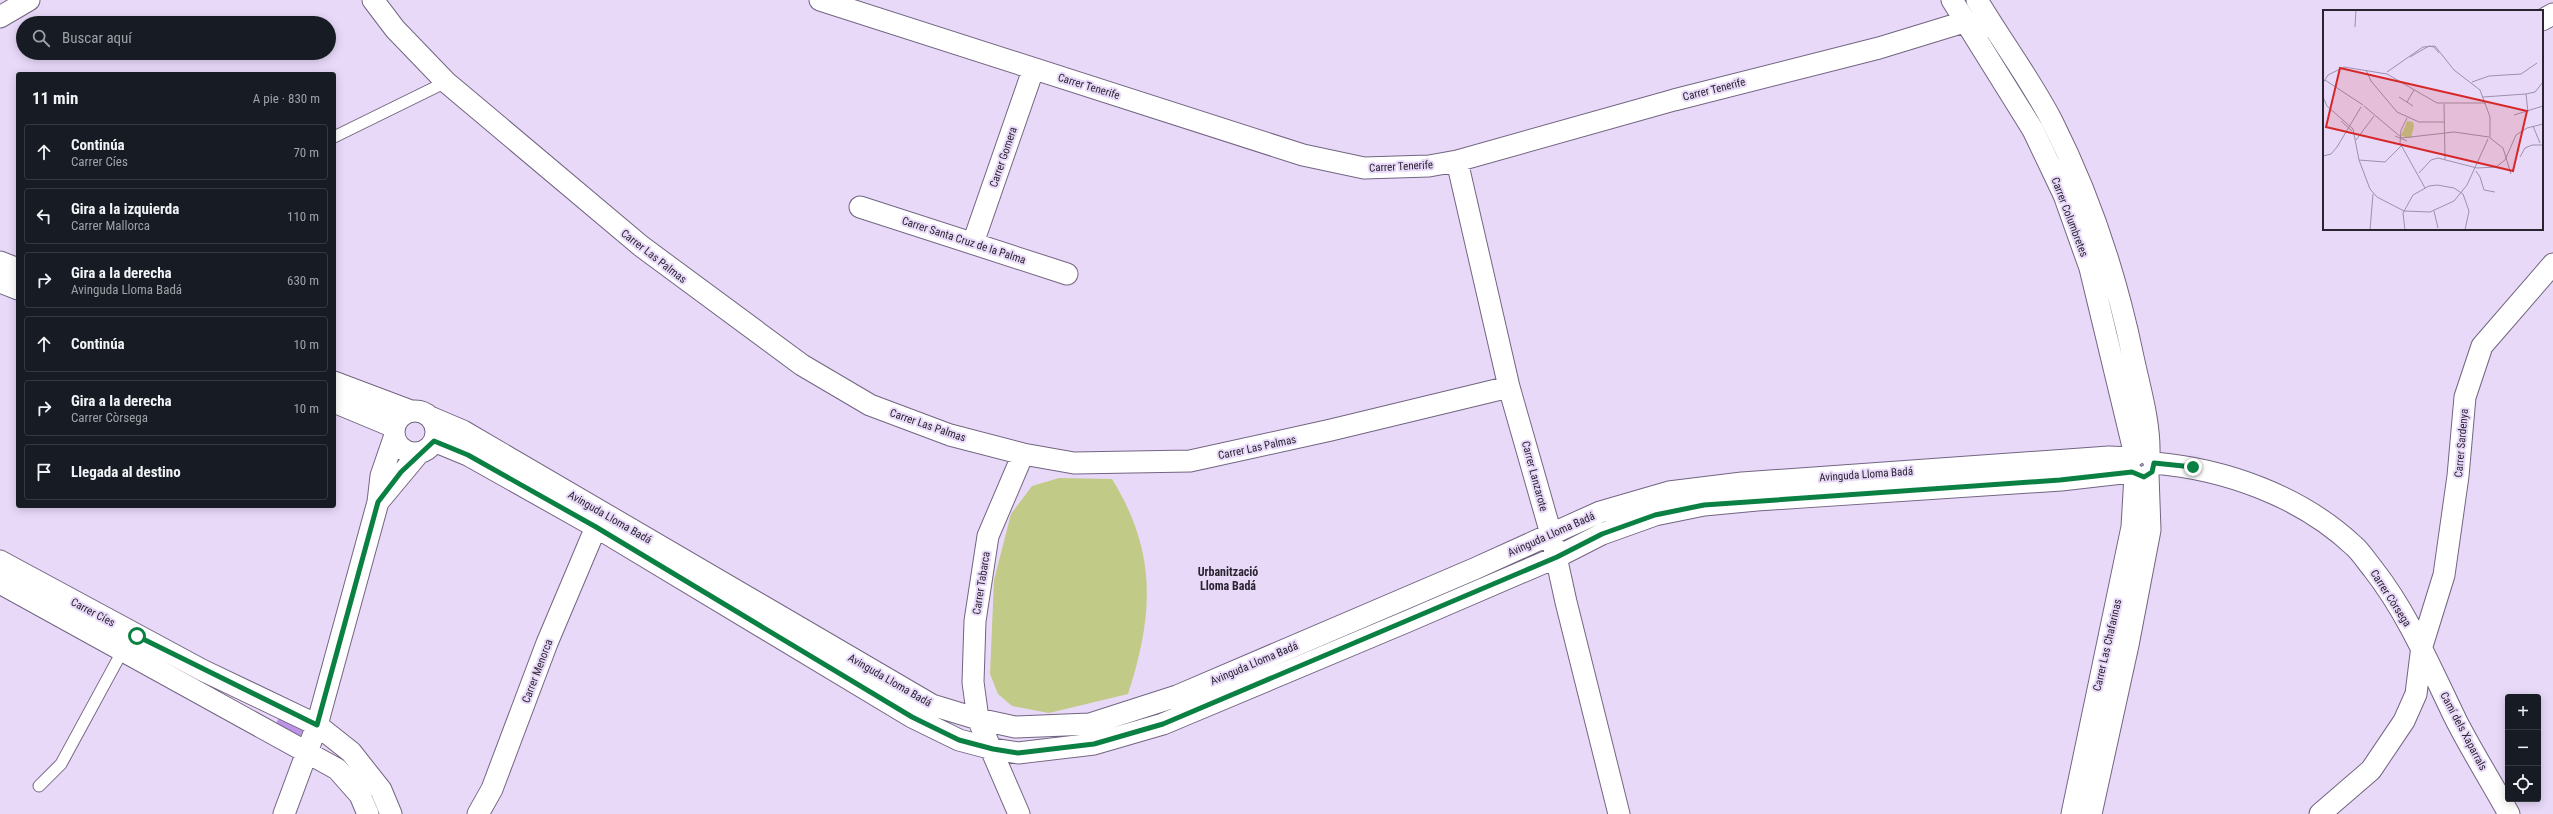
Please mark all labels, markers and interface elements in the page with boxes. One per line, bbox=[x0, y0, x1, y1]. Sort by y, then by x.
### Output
inset map bbox=[2323, 10, 2543, 230]
search box bbox=[16, 16, 336, 60]
icon: search bbox=[30, 27, 52, 49]
text: Buscar aquí bbox=[62, 29, 132, 47]
street label: Carrer Tenerife bbox=[1056, 71, 1121, 102]
street label: Carrer Tenerife bbox=[1681, 75, 1747, 104]
text: 11 min bbox=[32, 88, 78, 108]
text: A pie · 830 m bbox=[253, 91, 320, 106]
street label: Carrer Gomera bbox=[987, 125, 1020, 189]
text: Continúa bbox=[71, 136, 125, 154]
icon: ahead bbox=[33, 141, 55, 163]
text: 70 m bbox=[293, 145, 319, 160]
text: Carrer Cíes bbox=[71, 154, 128, 169]
street label: Carrer Tenerife bbox=[1369, 158, 1433, 175]
street label: Carrer Columbretes bbox=[2048, 176, 2091, 259]
text: Gira a la izquierda bbox=[71, 200, 179, 218]
icon: left bbox=[33, 205, 55, 227]
text: 110 m bbox=[287, 209, 319, 224]
street label: Carrer Santa Cruz de la Palma bbox=[900, 214, 1027, 267]
text: Carrer Mallorca bbox=[71, 218, 150, 233]
street label: Carrer Las Palmas bbox=[618, 227, 689, 286]
text: Gira a la derecha bbox=[71, 264, 172, 282]
icon: right bbox=[33, 269, 55, 291]
text: 630 m bbox=[287, 273, 319, 288]
text: Avinguda Lloma Badá bbox=[71, 282, 182, 297]
icon: ahead bbox=[33, 333, 55, 355]
text: Continúa bbox=[71, 335, 125, 353]
text: 10 m bbox=[293, 337, 319, 352]
text: Gira a la derecha bbox=[71, 392, 172, 410]
icon: right bbox=[33, 397, 55, 419]
text: 10 m bbox=[293, 401, 319, 416]
street label: Carrer Las Palmas bbox=[888, 406, 968, 445]
street label: Carrer Sardenya bbox=[2452, 408, 2471, 478]
text: Carrer Còrsega bbox=[71, 410, 148, 425]
street label: Carrer Las Palmas bbox=[1217, 433, 1297, 462]
street label: Carrer Lanzarote bbox=[1519, 440, 1550, 513]
route end bbox=[2184, 458, 2202, 476]
icon: arrive bbox=[33, 461, 55, 483]
text: Llegada al destino bbox=[71, 463, 181, 481]
street label: Avinguda Lloma Badá bbox=[1819, 465, 1913, 484]
street label: Avinguda Lloma Badá bbox=[566, 488, 654, 547]
street label: Avinguda Lloma Badá bbox=[1506, 509, 1597, 560]
street label: Carrer Tabarca bbox=[970, 551, 993, 616]
district label: Urbanització Lloma Badá bbox=[1198, 565, 1258, 593]
street label: Carrer Còrsega bbox=[2367, 567, 2414, 629]
street label: Carrer Cíes bbox=[68, 595, 117, 629]
street label: Carrer Las Chafarinas bbox=[2091, 598, 2124, 692]
route start bbox=[128, 627, 146, 645]
street label: Carrer Menorca bbox=[519, 638, 556, 705]
street label: Avinguda Lloma Badá bbox=[1208, 639, 1300, 688]
street label: Avinguda Lloma Badá bbox=[846, 651, 934, 710]
street label: Camí dels Xaparrals bbox=[2437, 690, 2490, 773]
map controls bbox=[2505, 694, 2541, 802]
button: + bbox=[2505, 694, 2541, 730]
button: − bbox=[2505, 730, 2541, 766]
button: locate bbox=[2505, 766, 2541, 802]

